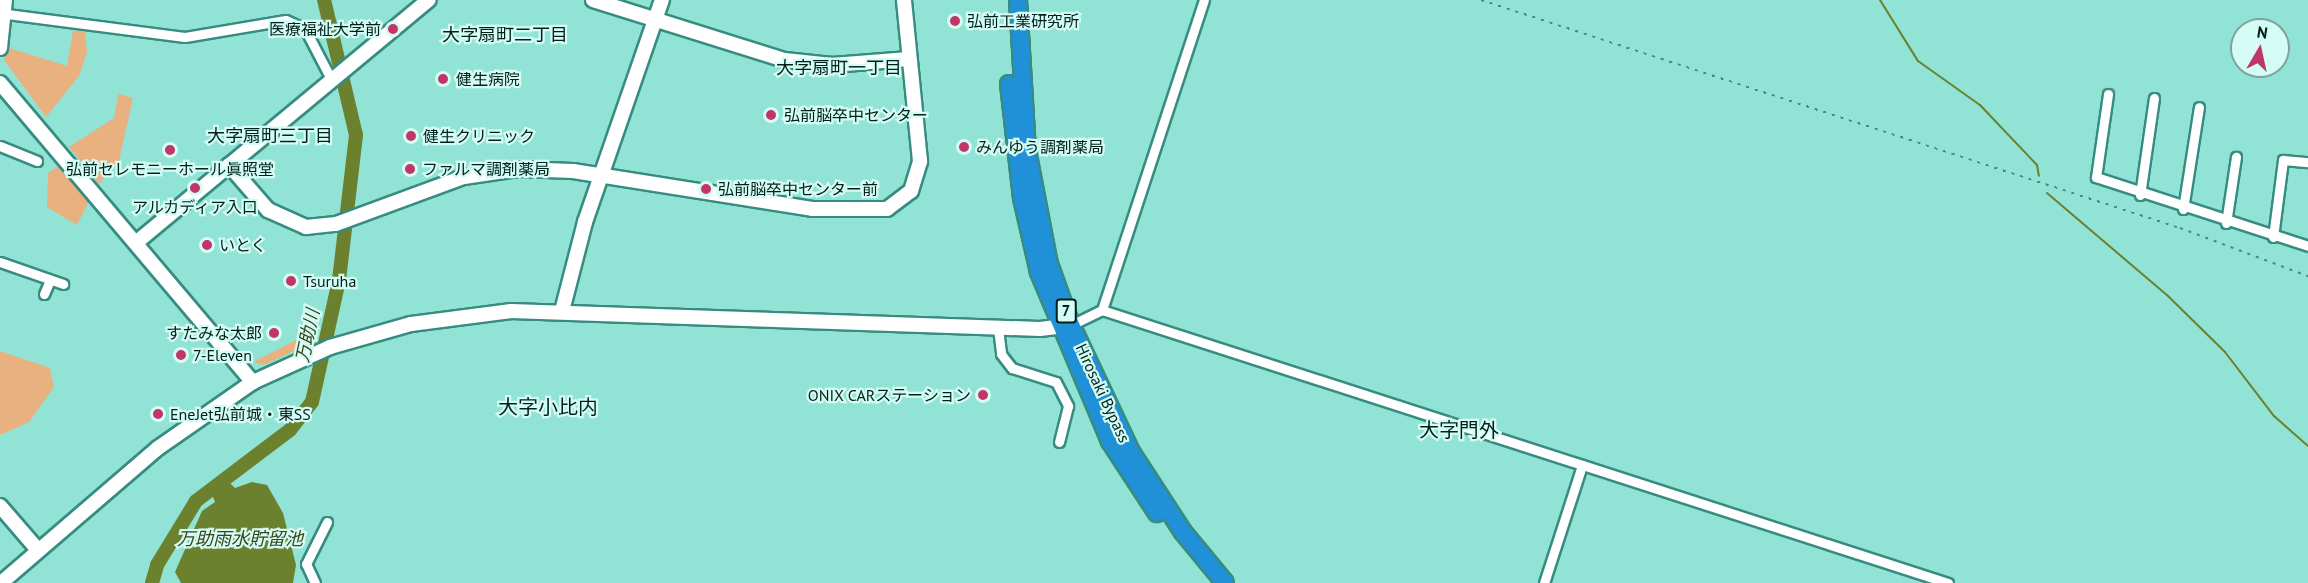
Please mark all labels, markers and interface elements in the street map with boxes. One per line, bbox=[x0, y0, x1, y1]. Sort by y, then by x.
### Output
place label: 弘前工業研究所 bbox=[967, 11, 1079, 31]
marker: 弘前工業研究所 bbox=[948, 14, 962, 28]
north arrow bbox=[2230, 18, 2290, 78]
place label: 医療福祉大学前 bbox=[269, 19, 381, 39]
text: N bbox=[2256, 21, 2269, 43]
marker: 医療福祉大学前 bbox=[386, 22, 400, 36]
district label: 大字扇町二丁目 bbox=[442, 24, 568, 46]
district label: 大字扇町一丁目 bbox=[776, 57, 902, 79]
place label: 健生病院 bbox=[456, 69, 520, 89]
marker: 健生病院 bbox=[434, 70, 452, 88]
place label: 弘前脳卒中センター bbox=[784, 105, 928, 125]
marker: 弘前脳卒中センター bbox=[762, 106, 780, 124]
district label: 大字扇町三丁目 bbox=[207, 125, 333, 147]
place label: 健生クリニック bbox=[423, 126, 535, 146]
marker: 健生クリニック bbox=[404, 129, 418, 143]
place label: みんゆう調剤薬局 bbox=[976, 137, 1104, 157]
marker: みんゆう調剤薬局 bbox=[957, 140, 971, 154]
marker: 弘前セレモニーホール眞照堂 bbox=[163, 143, 177, 157]
place label: 弘前セレモニーホール眞照堂 bbox=[66, 159, 274, 179]
place label: ファルマ調剤薬局 bbox=[422, 159, 550, 179]
marker: ファルマ調剤薬局 bbox=[403, 162, 417, 176]
place label: 弘前脳卒中センター前 bbox=[718, 179, 878, 199]
marker: アルカディア入口 bbox=[188, 181, 202, 195]
marker: 弘前脳卒中センター前 bbox=[699, 182, 713, 196]
place label: アルカディア入口 bbox=[131, 197, 259, 217]
place label: いとく bbox=[219, 235, 267, 255]
marker: いとく bbox=[200, 238, 214, 252]
place label: Tsuruha bbox=[303, 271, 356, 291]
marker: Tsuruha bbox=[284, 274, 298, 288]
road number: 7 bbox=[1056, 299, 1076, 323]
water label: 万助川 bbox=[292, 307, 324, 365]
place label: すたみな太郎 bbox=[166, 323, 262, 343]
marker: すたみな太郎 bbox=[267, 326, 281, 340]
street label: Hirosaki Bypass bbox=[1072, 341, 1134, 445]
place label: 7-Eleven bbox=[193, 345, 252, 365]
marker: 7-Eleven bbox=[174, 348, 188, 362]
place label: ONIX CARステーション bbox=[807, 385, 971, 405]
marker: ONIX CARステーション bbox=[976, 388, 990, 402]
district label: 大字小比内 bbox=[498, 395, 598, 419]
place label: EneJet弘前城・東SS bbox=[170, 404, 311, 424]
marker: EneJet弘前城・東SS bbox=[151, 407, 165, 421]
district label: 大字門外 bbox=[1419, 418, 1499, 442]
water label: 万助雨水貯留池 bbox=[177, 528, 303, 550]

